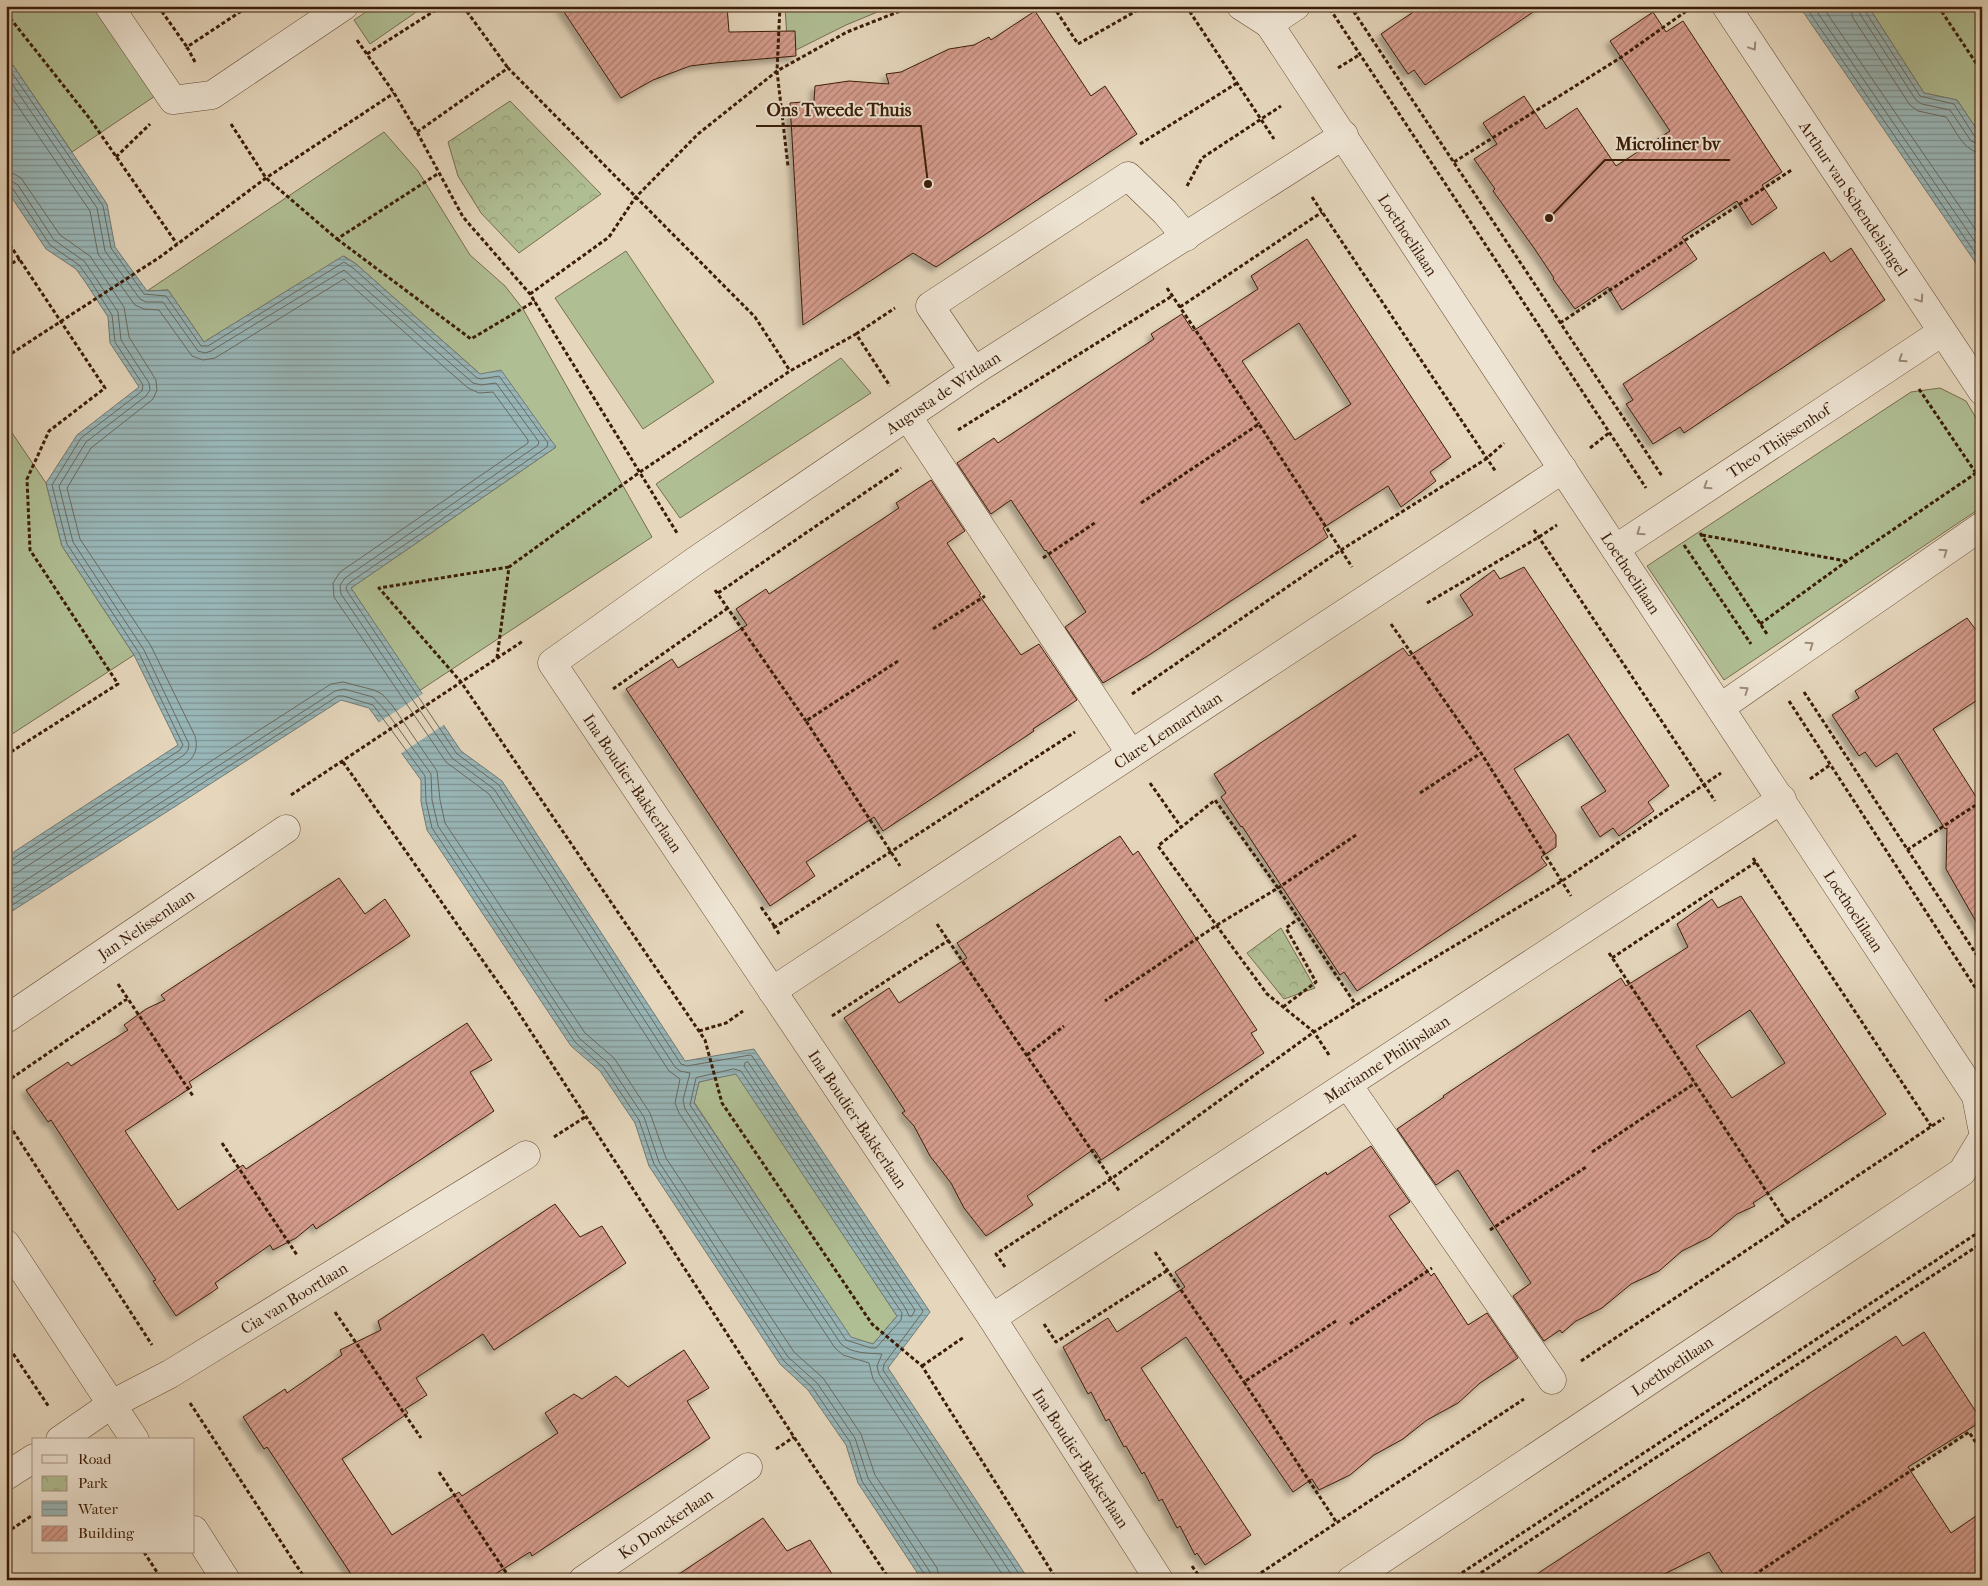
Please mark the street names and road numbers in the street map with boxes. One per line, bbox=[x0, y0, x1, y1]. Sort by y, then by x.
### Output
street label: Arthur van Schendelsingel bbox=[1795, 117, 1912, 280]
street label: Loethoelilaan bbox=[1374, 191, 1442, 280]
street label: Augusta de Witlaan bbox=[881, 347, 1005, 439]
street label: Theo Thijssenhof bbox=[1724, 398, 1837, 482]
street label: Loethoelilaan bbox=[1597, 529, 1665, 618]
street label: Clare Lennartlaan bbox=[1110, 687, 1226, 773]
street label: Ina Boudier-Bakkerlaan bbox=[579, 710, 686, 857]
street label: Loethoelilaan bbox=[1820, 867, 1888, 956]
street label: Jan Nelissenlaan bbox=[93, 885, 198, 965]
street label: Marianne Philipslaan bbox=[1320, 1011, 1454, 1107]
street label: Ina Boudier-Bakkerlaan bbox=[804, 1046, 911, 1193]
street label: Cia van Boortlaan bbox=[237, 1258, 352, 1338]
street label: Loethoelilaan bbox=[1628, 1332, 1717, 1400]
street label: Ina Boudier-Bakkerlaan bbox=[1028, 1385, 1133, 1532]
street label: Ko Donckerlaan bbox=[615, 1484, 717, 1563]

